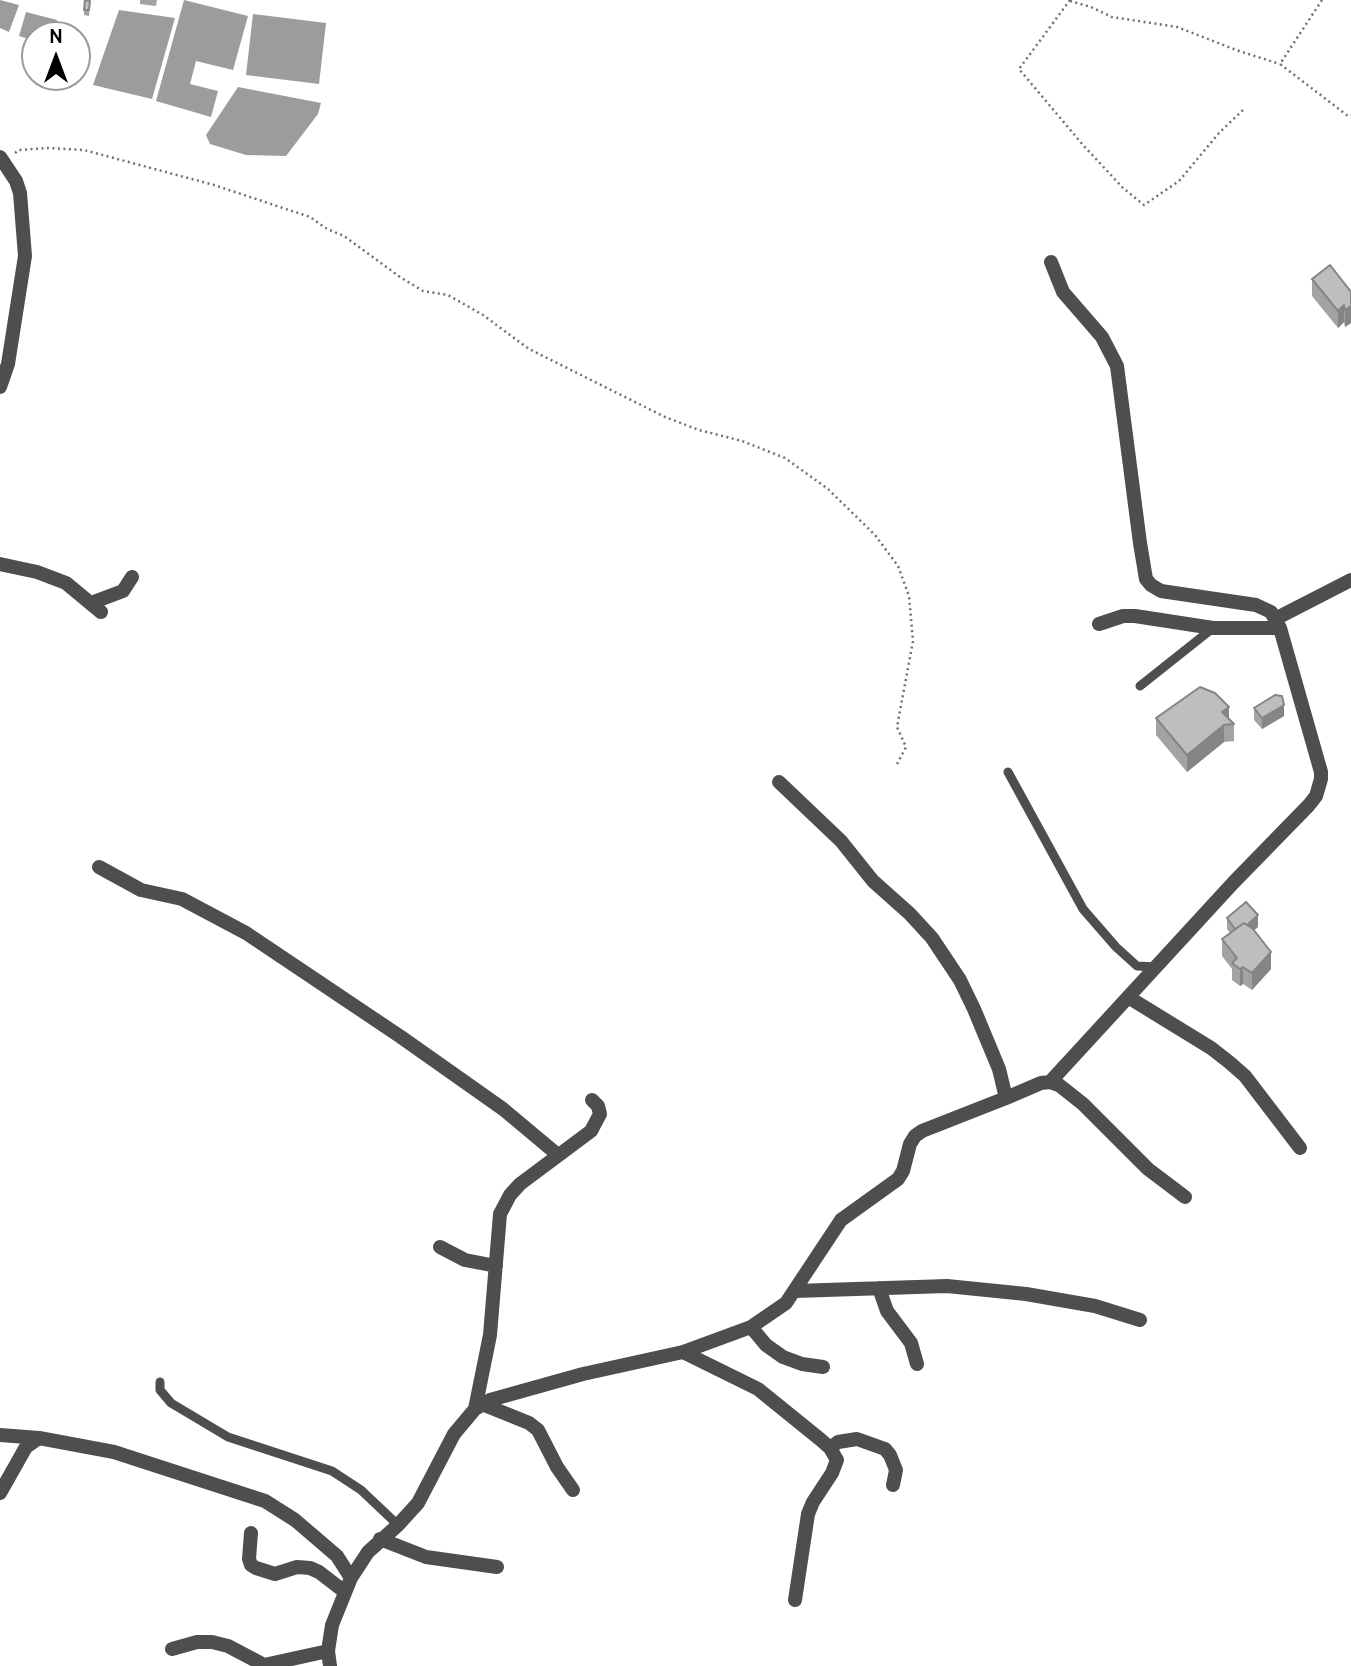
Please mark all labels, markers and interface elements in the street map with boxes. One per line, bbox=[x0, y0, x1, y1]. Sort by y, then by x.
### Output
north arrow bbox=[21, 21, 91, 91]
text: N bbox=[49, 25, 63, 48]

